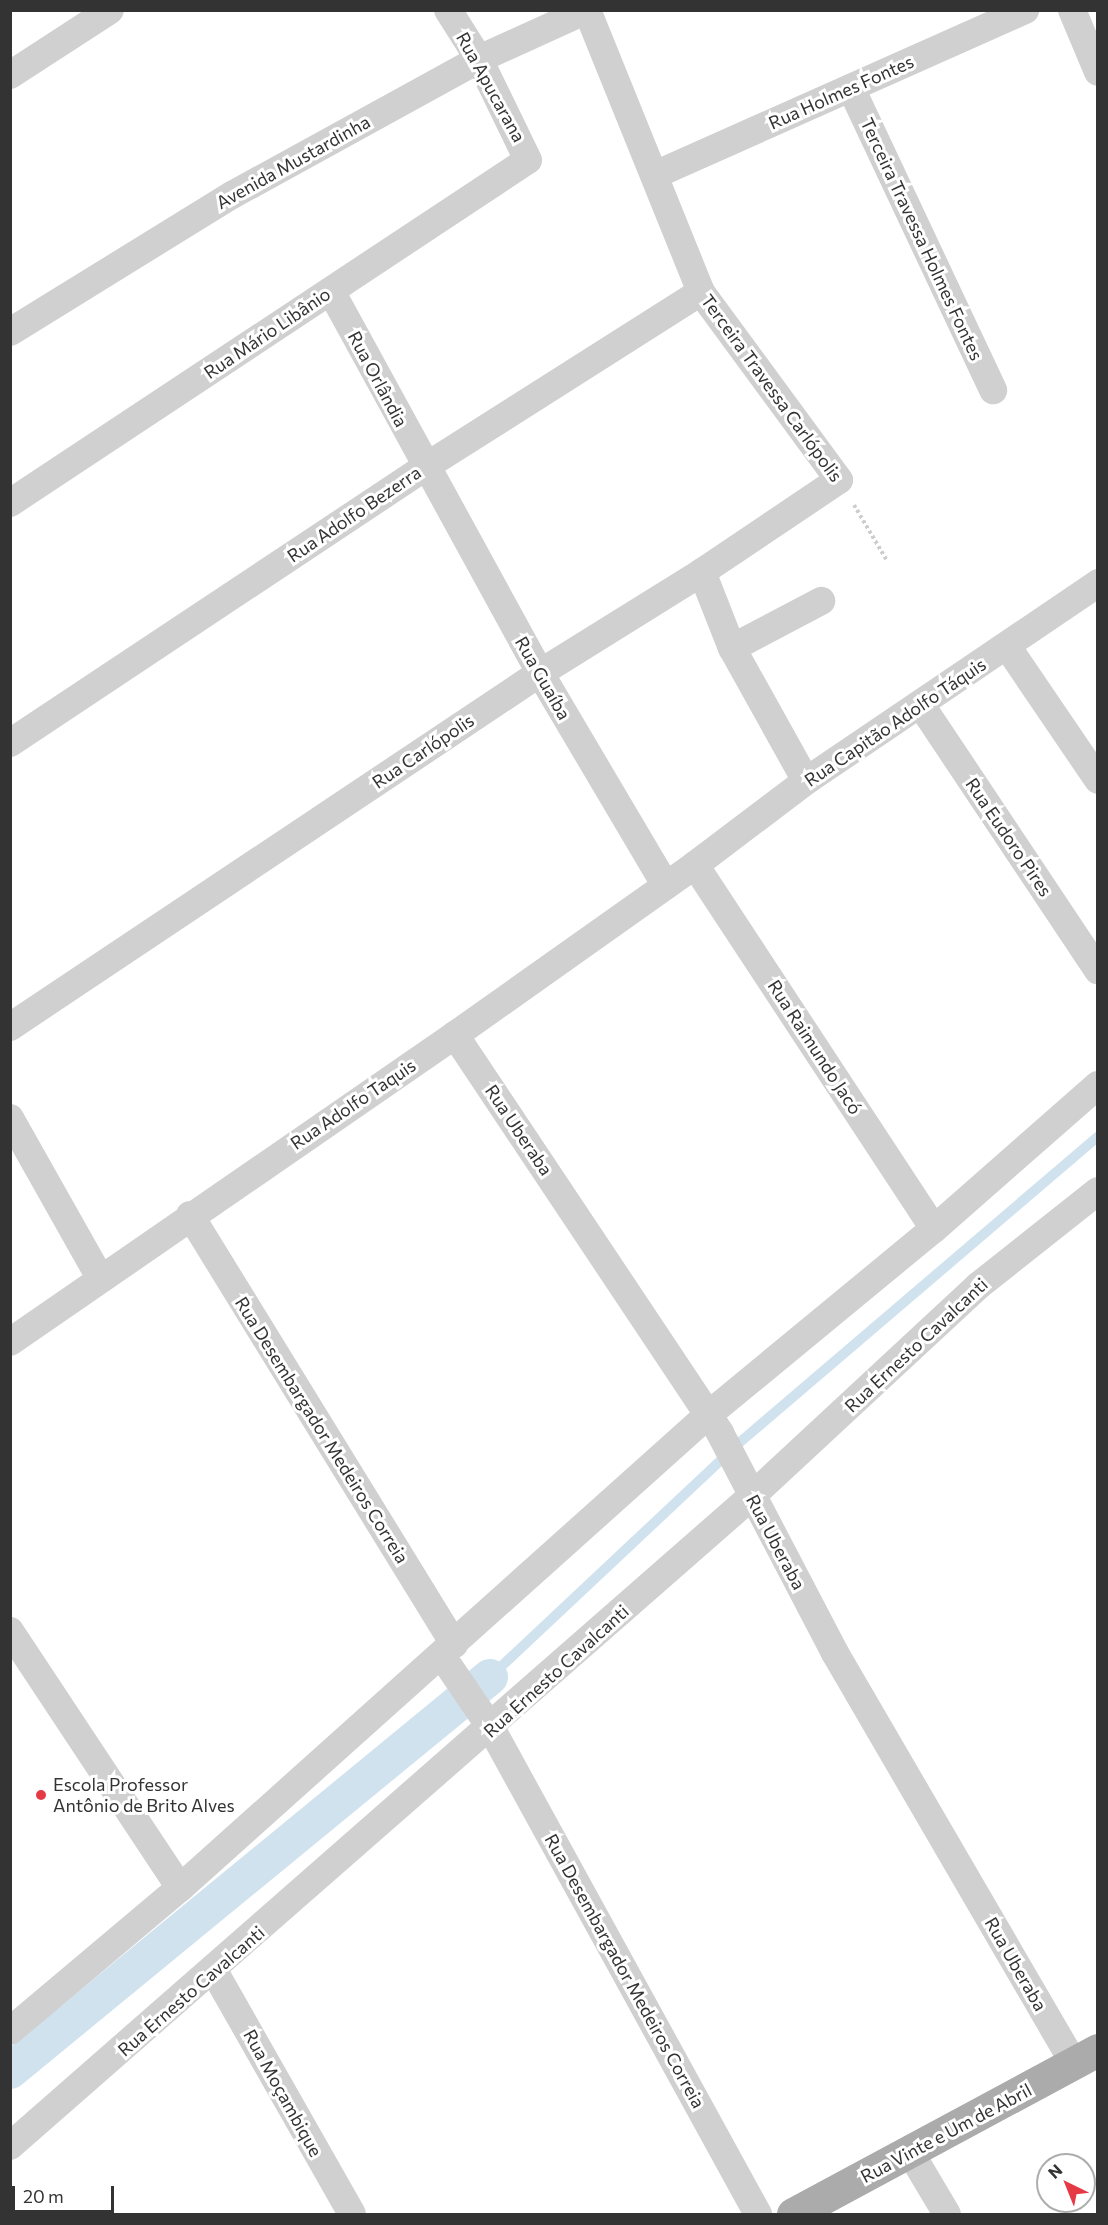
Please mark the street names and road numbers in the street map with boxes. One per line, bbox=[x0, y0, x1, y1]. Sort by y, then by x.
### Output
street label: Rua Apucarana bbox=[452, 28, 530, 146]
street label: Rua Holmes Fontes bbox=[765, 50, 917, 134]
street label: Avenida Mustardinha bbox=[212, 111, 374, 213]
street label: Terceira Travessa Holmes Fontes bbox=[856, 114, 988, 364]
street label: Rua Mário Libânio bbox=[200, 283, 334, 383]
street label: Terceira Travessa Carlópolis bbox=[697, 290, 847, 486]
street label: Rua Orlândia bbox=[344, 327, 412, 431]
street label: Rua Adolfo Bezerra bbox=[283, 461, 425, 567]
street label: Rua Guaíba bbox=[511, 633, 575, 723]
street label: Rua Capitão Adolfo Táquis bbox=[800, 653, 990, 791]
street label: Rua Carlópolis bbox=[368, 709, 478, 793]
street label: Rua Eudoro Pires bbox=[961, 774, 1057, 900]
street label: Rua Raimundo Jacó bbox=[763, 976, 867, 1118]
street label: Rua Adolfo Taquis bbox=[286, 1054, 420, 1154]
street label: Rua Uberaba bbox=[481, 1081, 557, 1179]
street label: Rua Ernesto Cavalcanti bbox=[840, 1273, 992, 1417]
street label: Rua Desembargador Medeiros Correia bbox=[231, 1293, 413, 1567]
street label: Rua Uberaba bbox=[742, 1491, 810, 1593]
street label: Rua Ernesto Cavalcanti bbox=[479, 1600, 633, 1742]
street label: Rua Desembargador Medeiros Correia bbox=[540, 1830, 710, 2112]
street label: Rua Uberaba bbox=[980, 1913, 1052, 2015]
street label: Rua Ernesto Cavalcanti bbox=[113, 1921, 269, 2061]
street label: Rua Moçambique bbox=[239, 2026, 327, 2160]
street label: Rua Vinte e Um de Abril bbox=[857, 2079, 1035, 2187]

